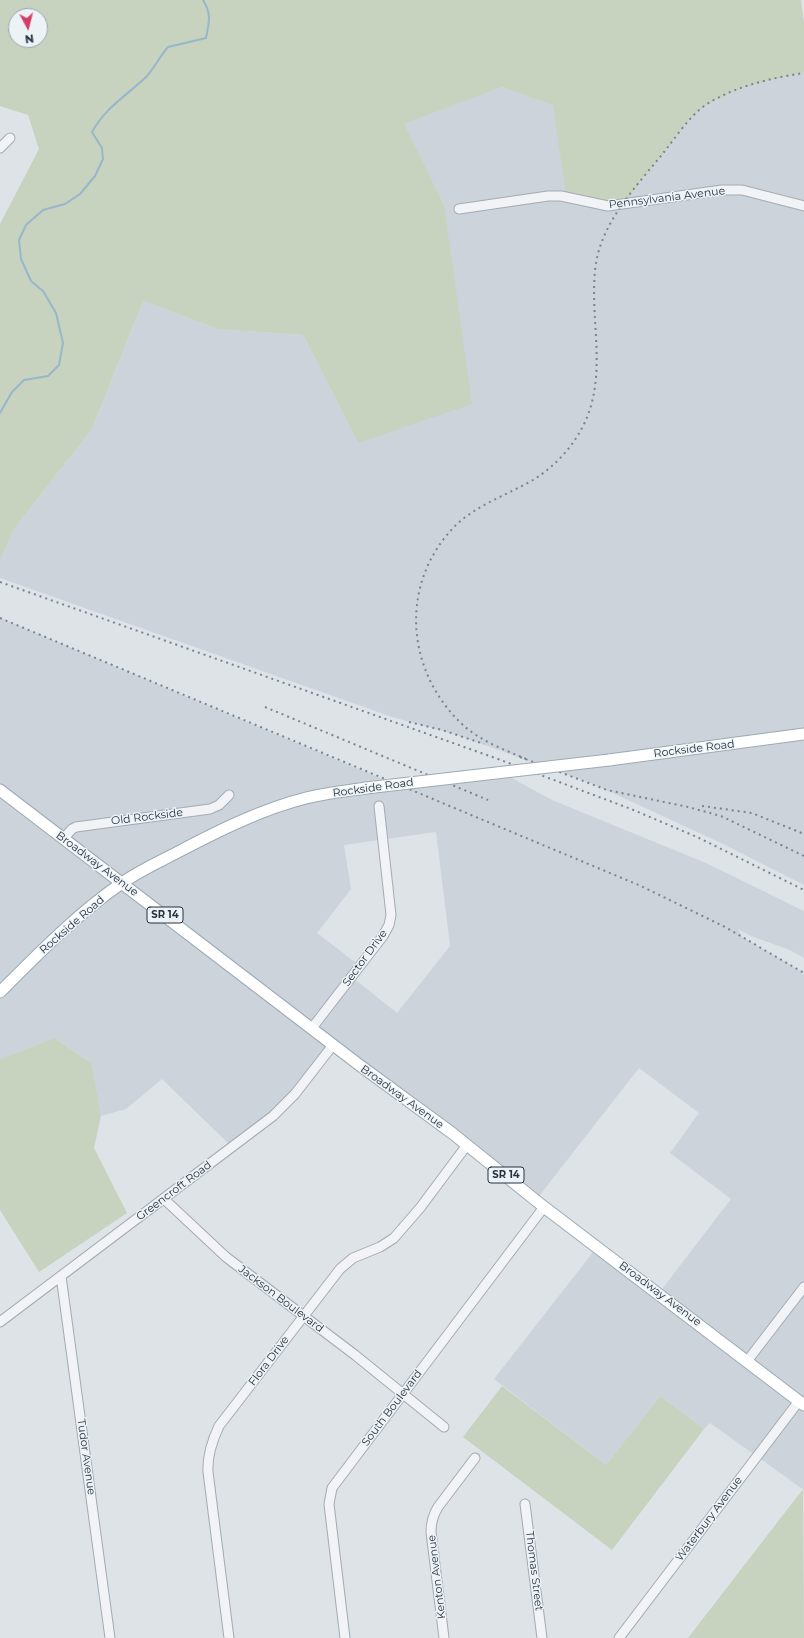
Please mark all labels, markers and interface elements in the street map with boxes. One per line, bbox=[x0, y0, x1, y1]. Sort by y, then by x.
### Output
north arrow bbox=[8, 8, 48, 48]
text: N bbox=[24, 31, 35, 46]
street label: Pennsylvania Avenue bbox=[608, 184, 726, 212]
street label: Rockside Road bbox=[653, 737, 735, 761]
street label: Rockside Road bbox=[332, 776, 414, 800]
street label: Old Rockside bbox=[110, 806, 184, 828]
street label: Broadway Avenue bbox=[53, 829, 141, 899]
street label: Rockside Road bbox=[37, 893, 107, 957]
road number: SR 14 bbox=[147, 907, 183, 923]
street label: Sector Drive bbox=[340, 927, 390, 989]
street label: Broadway Avenue bbox=[358, 1062, 446, 1132]
street label: Greencroft Road bbox=[134, 1158, 214, 1224]
road number: SR 14 bbox=[488, 1167, 524, 1183]
street label: Broadway Avenue bbox=[616, 1259, 704, 1329]
street label: Jackson Boulevard bbox=[236, 1263, 326, 1335]
street label: Flora Drive bbox=[246, 1333, 292, 1389]
street label: South Boulevard bbox=[359, 1367, 425, 1449]
street label: Tudor Avenue bbox=[74, 1418, 98, 1496]
street label: Waterbury Avenue bbox=[673, 1474, 745, 1564]
street label: Thomas Street bbox=[523, 1530, 545, 1612]
street label: Kenton Avenue bbox=[425, 1534, 449, 1620]

